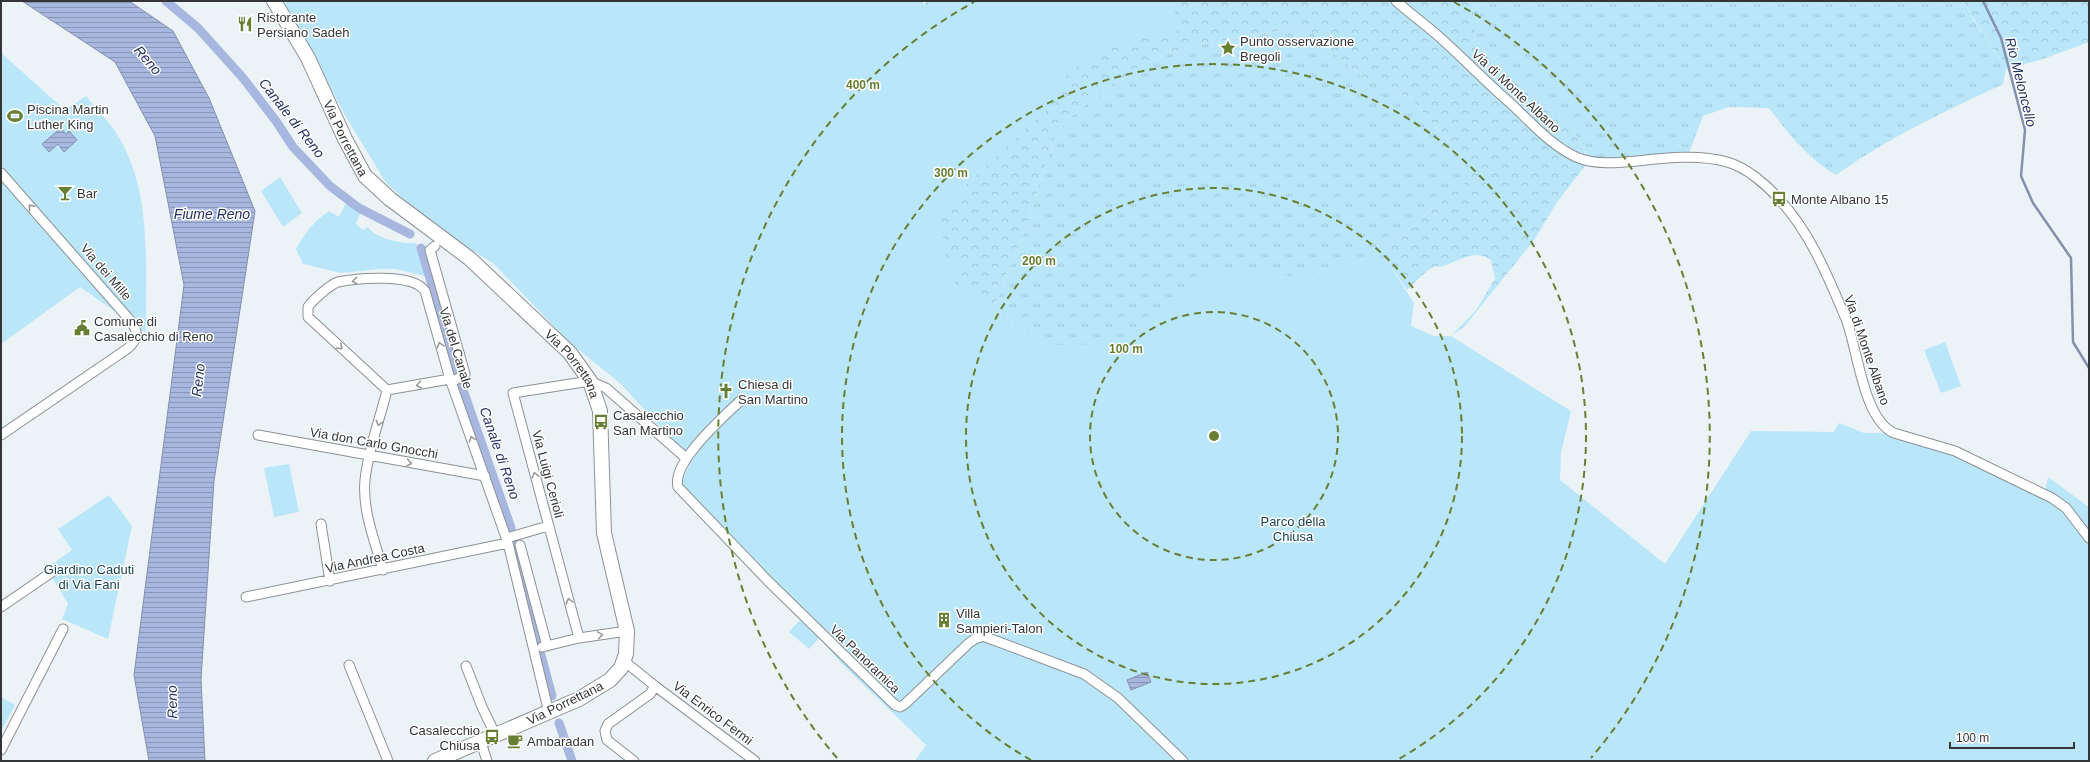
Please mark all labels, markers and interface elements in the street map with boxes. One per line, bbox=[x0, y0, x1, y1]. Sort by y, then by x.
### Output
place label: Ristorante Persiano Sadeh bbox=[257, 10, 350, 40]
restaurant icon: Ristorante Persiano Sadeh bbox=[236, 15, 254, 33]
place label: Punto osservazione Bregoli bbox=[1240, 34, 1354, 64]
water label: Rio Meloncello bbox=[2002, 36, 2040, 129]
place icon: Punto osservazione Bregoli bbox=[1219, 39, 1237, 57]
water label: Reno bbox=[131, 42, 165, 78]
street label: Via di Monte Albano bbox=[1469, 46, 1563, 136]
water label: Canale di Reno bbox=[256, 75, 328, 161]
text: 400 m bbox=[846, 78, 880, 92]
street label: Via Porrettana bbox=[321, 98, 371, 179]
place label: Piscina Martin Luther King bbox=[27, 102, 109, 132]
sports icon: Piscina Martin Luther King bbox=[6, 107, 24, 125]
text: 300 m bbox=[934, 166, 968, 180]
bar icon: Bar bbox=[56, 184, 74, 202]
place label: Bar bbox=[77, 186, 98, 201]
bus stop icon: Monte Albano 15 bbox=[1770, 190, 1788, 208]
place label: Monte Albano 15 bbox=[1791, 192, 1889, 207]
one-way arrow bbox=[29, 205, 36, 212]
water label: Fiume Reno bbox=[174, 206, 250, 222]
street label: Via dei Mille bbox=[77, 241, 135, 303]
text: 200 m bbox=[1022, 254, 1056, 268]
one-way arrow bbox=[352, 276, 358, 285]
street label: Via di Monte Albano bbox=[1841, 293, 1893, 407]
street label: Via del Canale bbox=[437, 305, 475, 391]
place label: Comune di Casalecchio di Reno bbox=[94, 314, 213, 344]
public building icon: Comune di Casalecchio di Reno bbox=[73, 319, 91, 337]
street label: Via Porrettana bbox=[542, 326, 603, 401]
one-way arrow bbox=[335, 342, 342, 349]
one-way arrow bbox=[437, 342, 445, 348]
text: 100 m bbox=[1109, 342, 1143, 356]
water label: Reno bbox=[188, 362, 208, 398]
place label: Chiesa di San Martino bbox=[738, 377, 808, 407]
one-way arrow bbox=[416, 380, 422, 389]
church icon: Chiesa di San Martino bbox=[717, 382, 735, 400]
water label: Canale di Reno bbox=[477, 405, 523, 501]
place label: Casalecchio San Martino bbox=[613, 408, 684, 438]
bus stop icon: Casalecchio San Martino bbox=[592, 413, 610, 431]
one-way arrow bbox=[375, 419, 384, 426]
street label: Via don Carlo Gnocchi bbox=[309, 424, 439, 462]
street label: Via Luigi Cerioli bbox=[529, 429, 567, 520]
centre of rings bbox=[1207, 429, 1221, 443]
one-way arrow bbox=[469, 436, 477, 443]
one-way arrow bbox=[405, 458, 412, 466]
one-way arrow bbox=[531, 472, 539, 478]
park label: Parco della Chiusa bbox=[1260, 514, 1326, 544]
street label: Via Andrea Costa bbox=[324, 540, 427, 576]
park label: Giardino Caduti di Via Fani bbox=[44, 562, 134, 592]
one-way arrow bbox=[565, 597, 574, 604]
place label: Villa Sampieri-Talon bbox=[956, 606, 1043, 636]
building icon: Villa Sampieri-Talon bbox=[935, 611, 953, 629]
street label: Via Panoramica bbox=[827, 622, 904, 697]
one-way arrow bbox=[597, 631, 603, 640]
street label: Via Porrettana bbox=[524, 678, 606, 728]
street label: Via Enrico Fermi bbox=[670, 678, 756, 748]
water label: Reno bbox=[164, 685, 180, 719]
place label: Casalecchio Chiusa bbox=[409, 723, 481, 753]
scale bar bbox=[1950, 724, 2074, 750]
bus stop icon: Casalecchio Chiusa bbox=[483, 728, 501, 746]
text: 100 m bbox=[1956, 731, 1989, 745]
cafe icon: Ambaradan bbox=[506, 732, 524, 750]
place label: Ambaradan bbox=[527, 734, 594, 749]

